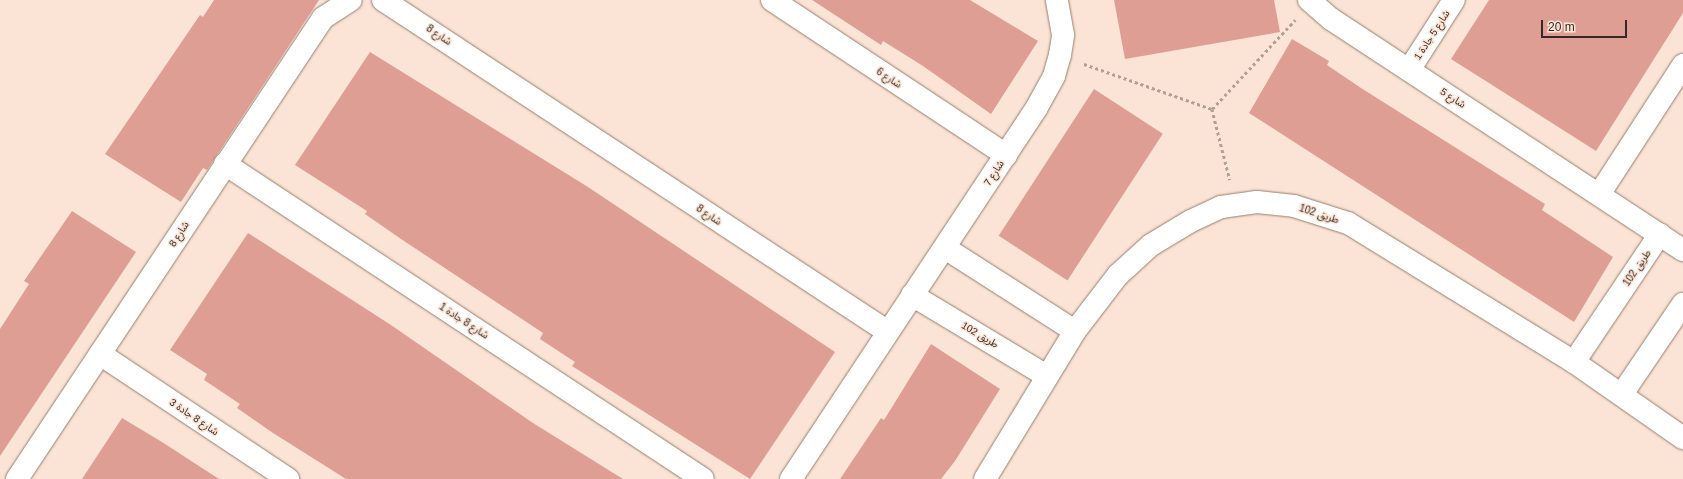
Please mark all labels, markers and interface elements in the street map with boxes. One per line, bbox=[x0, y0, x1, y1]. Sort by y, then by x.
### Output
street label: شارع 5 جادة 1 bbox=[1412, 8, 1452, 62]
scale bar bbox=[1543, 12, 1629, 38]
text: 20 m bbox=[1548, 20, 1575, 34]
street label: شارع 8 bbox=[424, 22, 454, 48]
street label: شارع 6 bbox=[874, 65, 904, 91]
street label: شارع 5 bbox=[1438, 85, 1468, 111]
street label: شارع 7 bbox=[981, 158, 1007, 188]
street label: شارع 8 bbox=[694, 202, 724, 228]
street label: طريق 102 bbox=[1298, 202, 1340, 226]
street label: شارع 8 bbox=[166, 219, 192, 249]
street label: طريق 102 bbox=[1621, 248, 1653, 288]
street label: شارع 8 جادة 1 bbox=[437, 301, 491, 341]
street label: طريق 102 bbox=[959, 319, 1001, 351]
street label: شارع 8 جادة 3 bbox=[167, 396, 221, 438]

